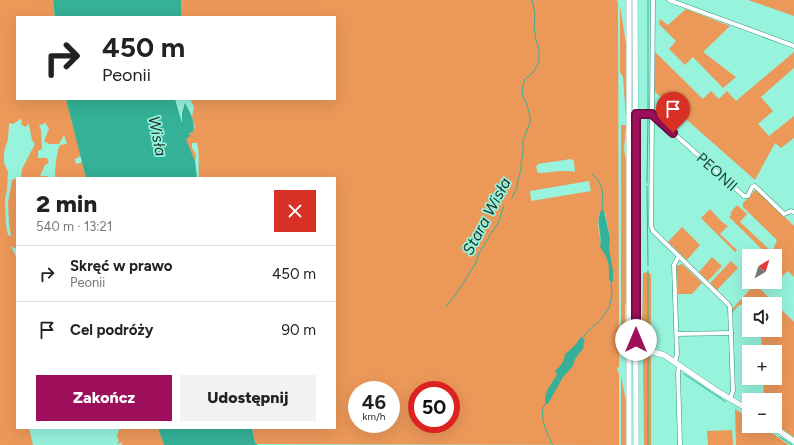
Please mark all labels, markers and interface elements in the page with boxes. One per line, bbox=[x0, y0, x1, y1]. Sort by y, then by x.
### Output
text: 450 m bbox=[102, 30, 185, 64]
icon: right bbox=[36, 32, 88, 84]
text: Peonii bbox=[102, 64, 151, 86]
pin bbox=[656, 92, 690, 133]
icon: arrive bbox=[662, 98, 684, 120]
water label: Wisła bbox=[144, 114, 171, 158]
street label: PEONII bbox=[693, 149, 741, 195]
water label: Stara Wisła bbox=[458, 174, 515, 258]
text: 2 min bbox=[36, 189, 97, 218]
button: close bbox=[274, 190, 316, 232]
text: 540 m · 13:21 bbox=[36, 219, 112, 234]
north arrow bbox=[742, 249, 782, 289]
map controls bbox=[742, 249, 782, 433]
text: Skręć w prawo bbox=[70, 257, 173, 275]
icon: right bbox=[36, 263, 58, 285]
text: 450 m bbox=[272, 265, 316, 283]
text: Peonii bbox=[70, 275, 105, 290]
button: sound bbox=[742, 297, 782, 337]
icon: arrive bbox=[36, 319, 58, 341]
position arrow bbox=[615, 319, 657, 361]
text: Cel podróży bbox=[70, 321, 153, 339]
text: 90 m bbox=[281, 321, 316, 339]
button: + bbox=[742, 345, 782, 385]
button: Zakończ bbox=[36, 375, 172, 421]
button: Udostępnij bbox=[180, 375, 316, 421]
speed limit sign: 50 bbox=[408, 381, 460, 433]
text: 46 bbox=[362, 390, 386, 414]
button: − bbox=[742, 393, 782, 433]
text: km/h bbox=[363, 410, 385, 423]

